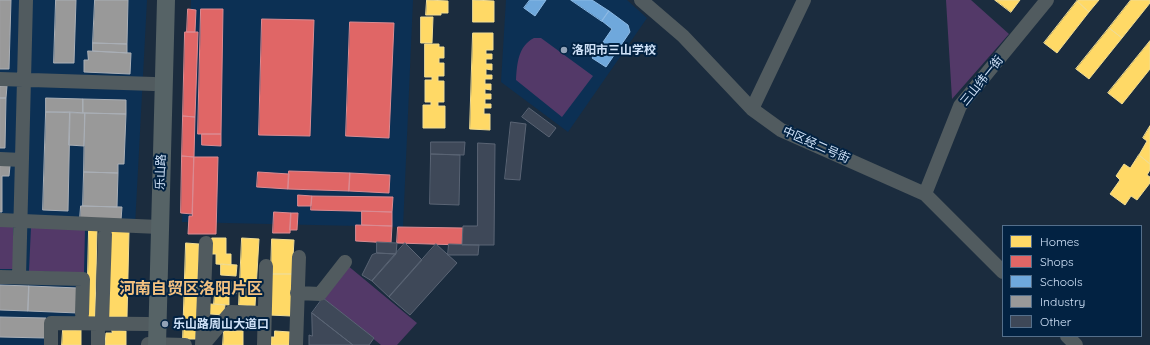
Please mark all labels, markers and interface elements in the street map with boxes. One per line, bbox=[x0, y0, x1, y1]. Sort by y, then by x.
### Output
place label: 洛阳市三山学校 bbox=[572, 43, 656, 57]
marker: 洛阳市三山学校 bbox=[559, 45, 569, 55]
street label: 三山纬一街 bbox=[958, 53, 1006, 109]
street label: 中区经二号街 bbox=[780, 124, 852, 166]
street label: 乐山路 bbox=[153, 154, 169, 190]
legend bbox=[1002, 225, 1142, 337]
text: Homes bbox=[1040, 234, 1079, 249]
text: Shops bbox=[1040, 254, 1074, 269]
text: Schools bbox=[1040, 274, 1083, 289]
district label: 河南自贸区洛阳片区 bbox=[119, 279, 263, 299]
text: Industry bbox=[1040, 294, 1085, 309]
text: Other bbox=[1040, 314, 1071, 329]
place label: 乐山路周山大道口 bbox=[173, 317, 269, 331]
marker: 乐山路周山大道口 bbox=[160, 319, 170, 329]

